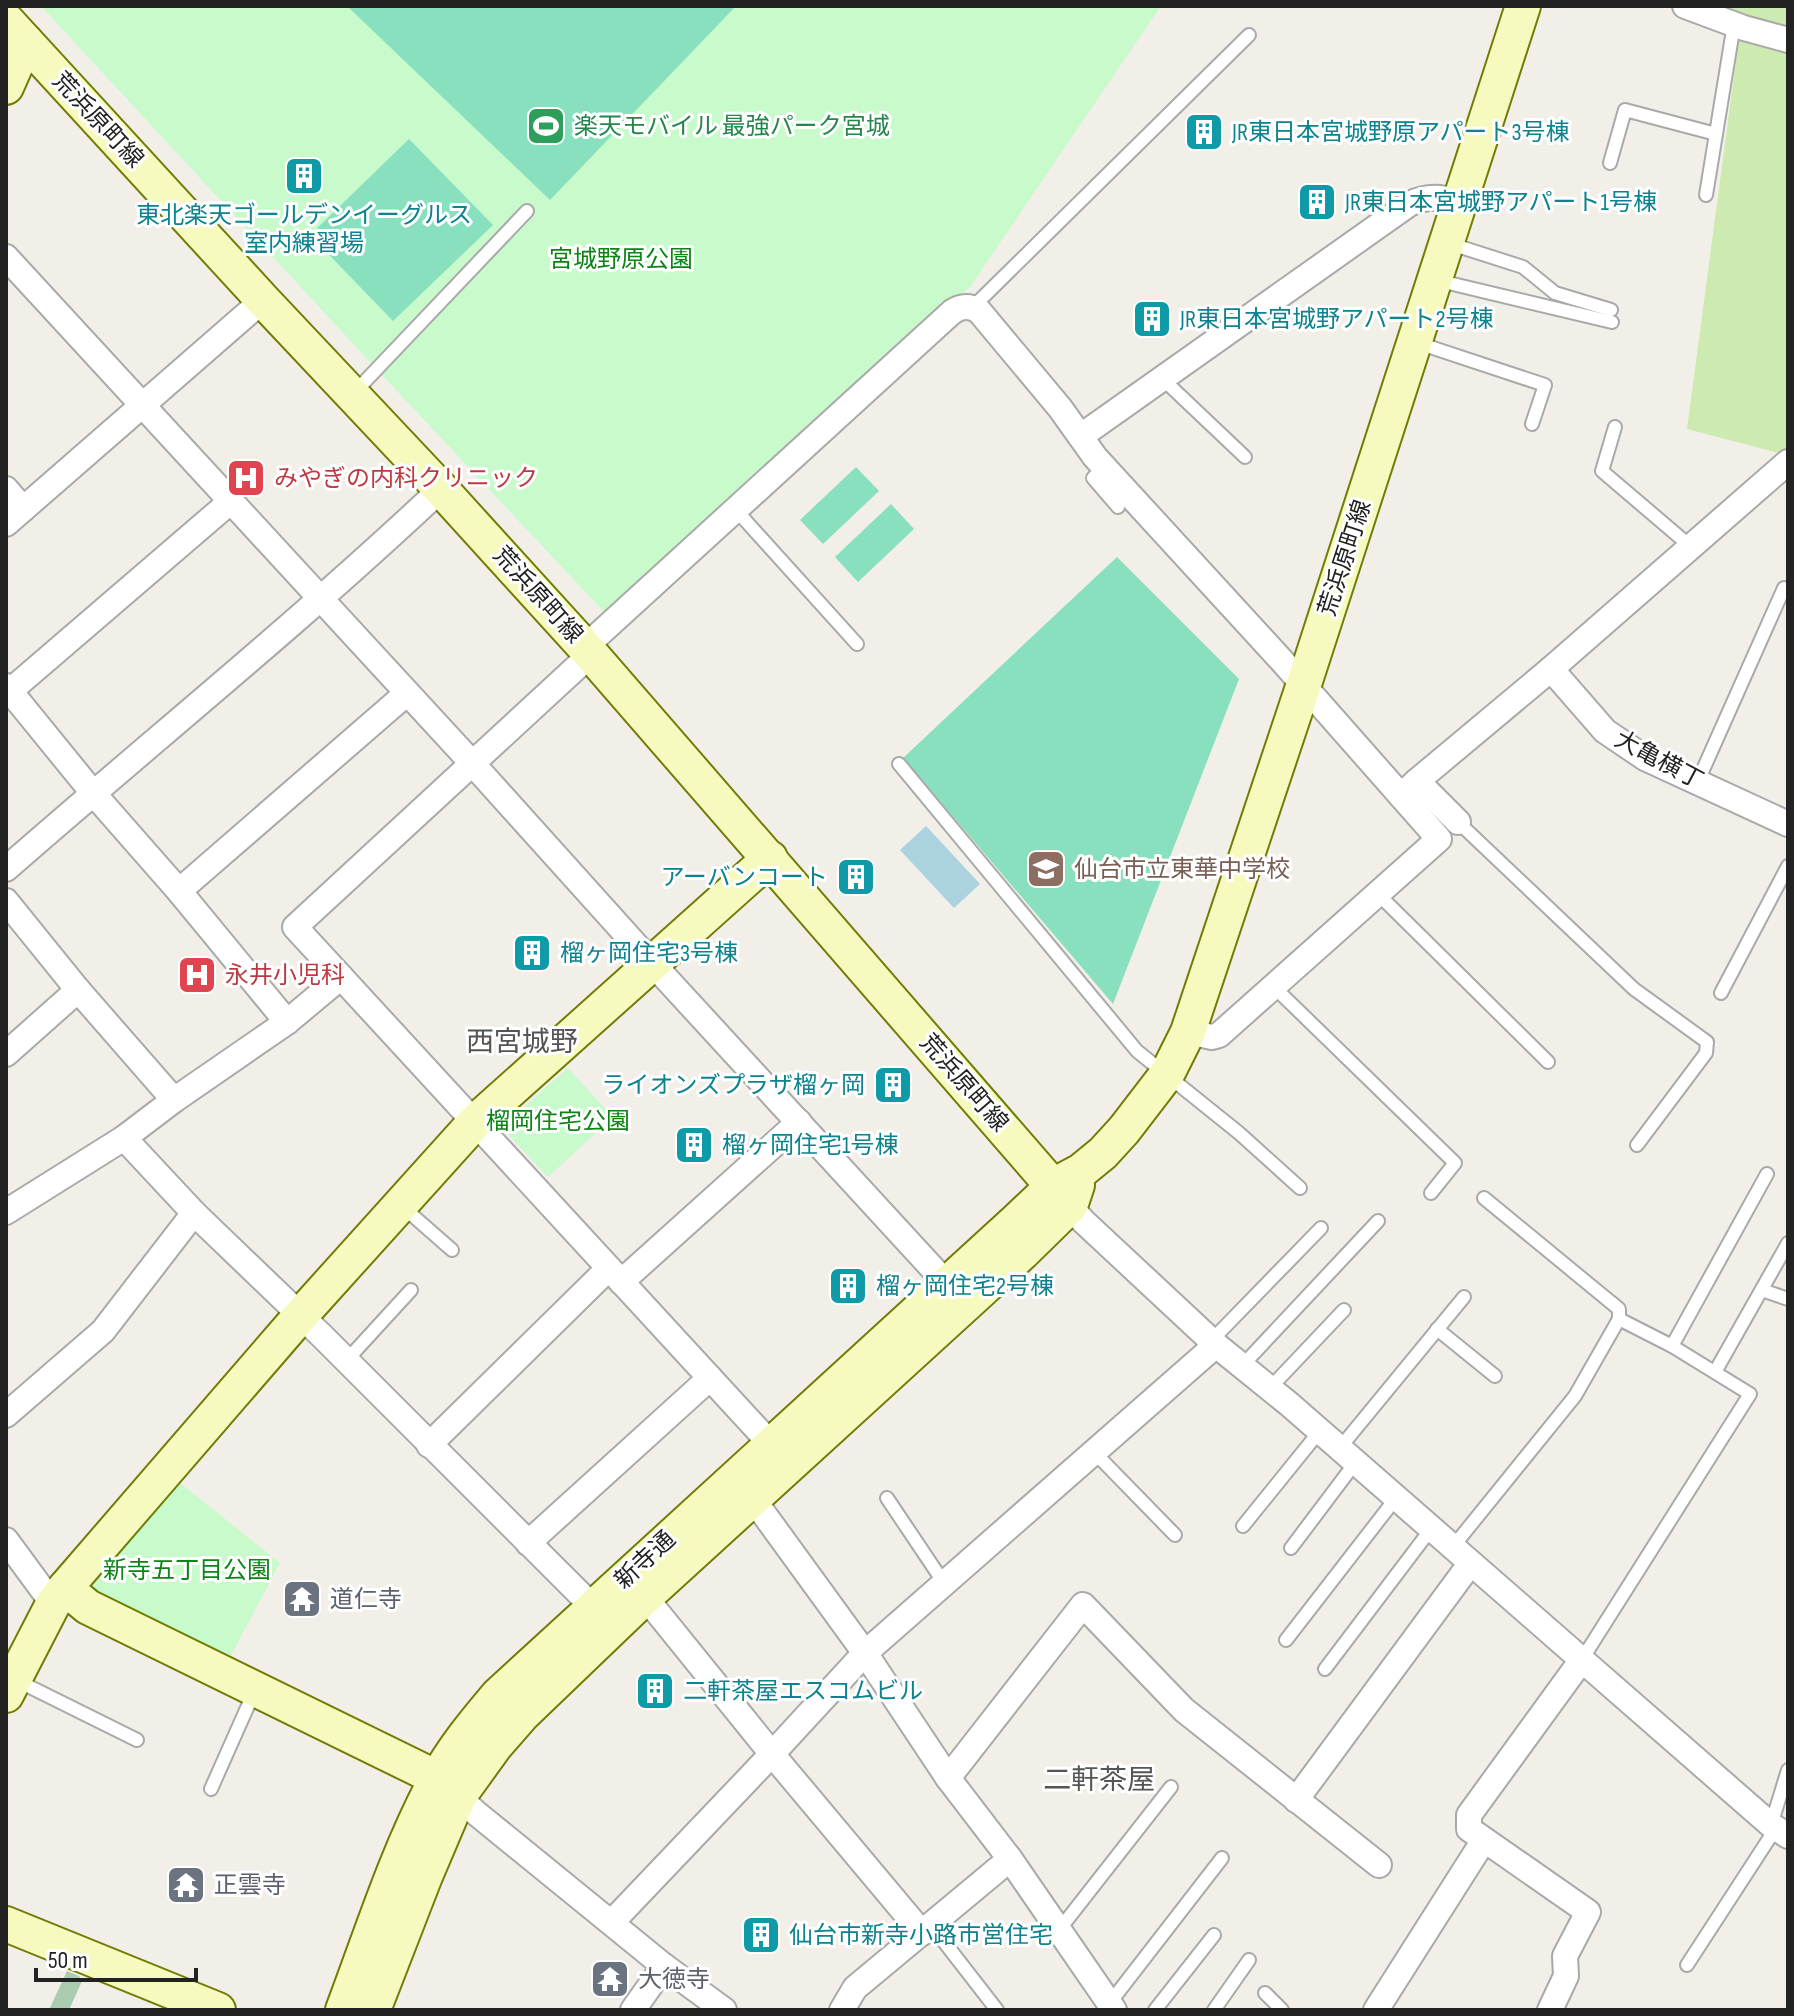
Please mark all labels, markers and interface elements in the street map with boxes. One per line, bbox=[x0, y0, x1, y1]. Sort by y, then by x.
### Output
street label: 荒浜原町線 bbox=[46, 66, 150, 174]
sports icon: 楽天モバイル 最強パーク宮城 bbox=[525, 105, 567, 147]
building icon: JR東日本宮城野原アパート3号棟 bbox=[1183, 111, 1225, 153]
place label: 楽天モバイル 最強パーク宮城 bbox=[574, 112, 890, 141]
place label: JR東日本宮城野原アパート3号棟 bbox=[1231, 118, 1570, 147]
building icon: 東北楽天ゴールデンイーグルス 室内練習場 bbox=[283, 155, 325, 197]
building icon: JR東日本宮城野アパート1号棟 bbox=[1296, 181, 1338, 223]
place label: JR東日本宮城野アパート1号棟 bbox=[1344, 188, 1657, 217]
place label: 東北楽天ゴールデンイーグルス 室内練習場 bbox=[136, 201, 472, 258]
park label: 宮城野原公園 bbox=[549, 245, 693, 274]
building icon: JR東日本宮城野アパート2号棟 bbox=[1131, 298, 1173, 340]
place label: JR東日本宮城野アパート2号棟 bbox=[1179, 305, 1493, 334]
hospital icon: みやぎの内科クリニック bbox=[225, 457, 267, 499]
place label: みやぎの内科クリニック bbox=[274, 464, 538, 493]
street label: 荒浜原町線 bbox=[1313, 496, 1377, 620]
street label: 荒浜原町線 bbox=[487, 541, 589, 649]
street label: 大亀横丁 bbox=[1610, 725, 1708, 795]
school or university icon: 仙台市立東華中学校 bbox=[1025, 848, 1067, 890]
place label: 仙台市立東華中学校 bbox=[1074, 855, 1290, 884]
building icon: アーバンコート bbox=[835, 856, 877, 898]
place label: アーバンコート bbox=[660, 863, 828, 892]
building icon: 榴ヶ岡住宅3号棟 bbox=[511, 932, 553, 974]
place label: 榴ヶ岡住宅3号棟 bbox=[560, 939, 738, 968]
hospital icon: 永井小児科 bbox=[176, 954, 218, 996]
place label: 永井小児科 bbox=[225, 961, 345, 990]
district label: 西宮城野 bbox=[466, 1026, 578, 1059]
street label: 荒浜原町線 bbox=[914, 1028, 1014, 1138]
building icon: ライオンズプラザ榴ヶ岡 bbox=[872, 1064, 914, 1106]
place label: ライオンズプラザ榴ヶ岡 bbox=[601, 1071, 865, 1100]
park label: 榴岡住宅公園 bbox=[486, 1107, 630, 1136]
building icon: 榴ヶ岡住宅1号棟 bbox=[673, 1124, 715, 1166]
place label: 榴ヶ岡住宅1号棟 bbox=[722, 1131, 898, 1160]
building icon: 榴ヶ岡住宅2号棟 bbox=[827, 1265, 869, 1307]
place label: 榴ヶ岡住宅2号棟 bbox=[876, 1272, 1054, 1301]
street label: 新寺通 bbox=[609, 1525, 681, 1595]
park label: 新寺五丁目公園 bbox=[103, 1556, 271, 1585]
temple icon: 道仁寺 bbox=[281, 1578, 323, 1620]
place label: 道仁寺 bbox=[330, 1585, 402, 1614]
building icon: 二軒茶屋エスコムビル bbox=[634, 1670, 676, 1712]
place label: 二軒茶屋エスコムビル bbox=[683, 1677, 923, 1706]
district label: 二軒茶屋 bbox=[1043, 1764, 1155, 1797]
temple icon: 正雲寺 bbox=[165, 1864, 207, 1906]
place label: 正雲寺 bbox=[214, 1871, 286, 1900]
building icon: 仙台市新寺小路市営住宅 bbox=[740, 1914, 782, 1956]
place label: 仙台市新寺小路市営住宅 bbox=[789, 1921, 1053, 1950]
scale bar bbox=[36, 1932, 196, 1982]
text: 50 m bbox=[48, 1946, 88, 1975]
temple icon: 大徳寺 bbox=[589, 1958, 631, 2000]
place label: 大徳寺 bbox=[638, 1965, 710, 1994]

